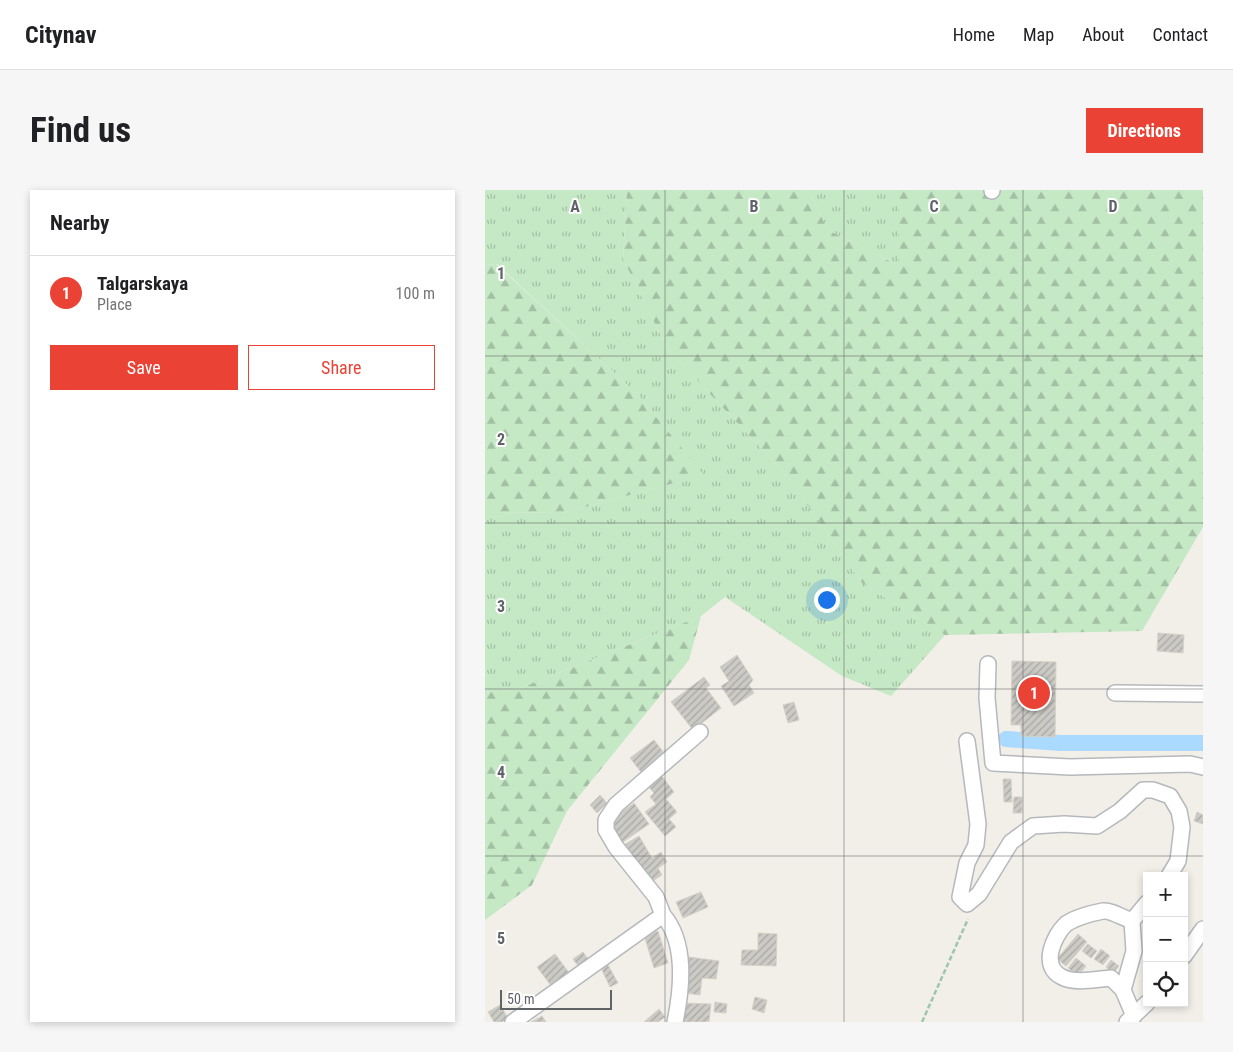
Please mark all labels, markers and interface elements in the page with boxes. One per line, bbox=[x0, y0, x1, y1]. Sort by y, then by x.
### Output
text: Citynav bbox=[25, 21, 96, 49]
text: Home bbox=[953, 24, 995, 45]
text: Map bbox=[1023, 24, 1054, 45]
text: About bbox=[1082, 24, 1124, 45]
text: Contact bbox=[1152, 24, 1208, 45]
button: Directions bbox=[1086, 108, 1203, 153]
text: Find us bbox=[30, 110, 131, 151]
text: A bbox=[570, 197, 580, 216]
text: B bbox=[750, 197, 759, 216]
text: C bbox=[929, 197, 939, 216]
text: D bbox=[1108, 197, 1118, 216]
text: Nearby bbox=[50, 211, 109, 235]
text: 1 bbox=[497, 264, 505, 283]
text: Talgarskaya bbox=[97, 272, 188, 295]
text: 1 bbox=[62, 284, 70, 303]
text: 100 m bbox=[396, 284, 435, 303]
text: Place bbox=[97, 295, 132, 314]
button: Save bbox=[50, 345, 238, 390]
button: Share bbox=[248, 345, 435, 390]
text: 2 bbox=[497, 430, 505, 449]
your location bbox=[814, 587, 840, 613]
text: 3 bbox=[497, 597, 505, 616]
pin: 1 bbox=[1018, 674, 1050, 712]
text: 4 bbox=[497, 763, 505, 782]
map controls bbox=[1143, 872, 1188, 1007]
button: + bbox=[1143, 872, 1188, 917]
button: − bbox=[1143, 917, 1188, 962]
text: 5 bbox=[497, 929, 505, 948]
button: locate bbox=[1143, 962, 1188, 1007]
scale bar bbox=[500, 987, 613, 1010]
text: 50 m bbox=[507, 991, 535, 1007]

